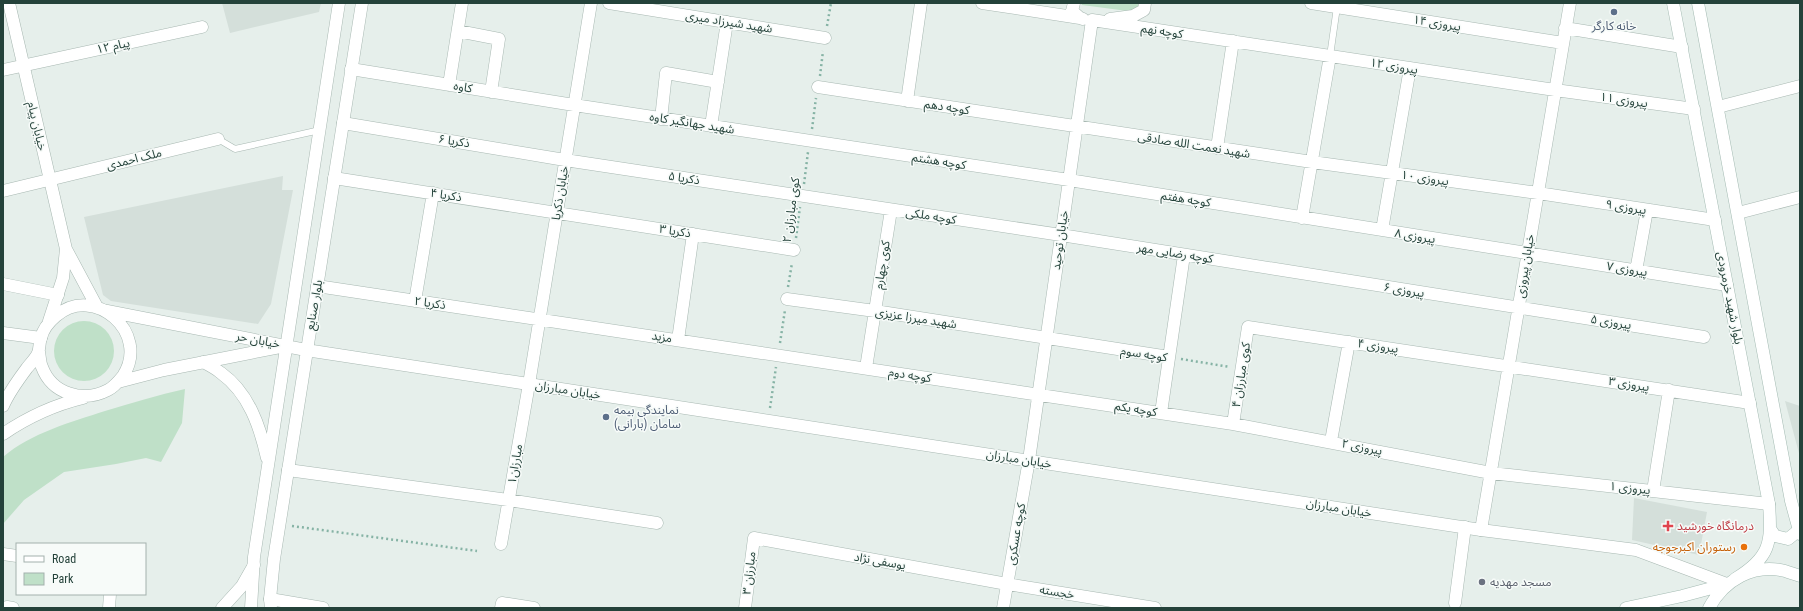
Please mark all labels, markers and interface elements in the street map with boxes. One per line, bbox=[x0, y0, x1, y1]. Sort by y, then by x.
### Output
marker: خانه کارگر bbox=[1609, 7, 1619, 17]
street label: شهید شیرزاد میری bbox=[685, 8, 773, 36]
street label: پیروزی ۱۴ bbox=[1412, 12, 1462, 35]
place label: خانه کارگر bbox=[1591, 19, 1636, 33]
street label: کوچه نهم bbox=[1140, 21, 1185, 43]
street label: پیام ۱۲ bbox=[95, 36, 131, 58]
street label: پیروزی ۱۲ bbox=[1369, 55, 1419, 78]
street label: کاوه bbox=[453, 78, 474, 96]
street label: پیروزی ۱۱ bbox=[1599, 90, 1649, 111]
street label: کوچه دهم bbox=[923, 97, 972, 120]
street label: خیابان پیام bbox=[23, 100, 49, 152]
street label: شهید جهانگیر کاوه bbox=[649, 109, 735, 137]
street label: شهید نعمت الله صادقی bbox=[1137, 129, 1251, 161]
street label: ذکریا ۶ bbox=[437, 132, 471, 151]
street label: ملک احمدی bbox=[105, 145, 163, 173]
street label: کوچه هشتم bbox=[911, 150, 968, 174]
street label: خیابان ذکریا bbox=[549, 165, 571, 221]
street label: پیروزی ۱۰ bbox=[1400, 168, 1450, 189]
street label: ذکریا ۵ bbox=[667, 169, 701, 188]
street label: کوی مبارزان ۲ bbox=[780, 176, 803, 243]
street label: ذکریا ۴ bbox=[429, 186, 463, 205]
street label: کوچه هفتم bbox=[1160, 188, 1213, 212]
street label: پیروزی ۹ bbox=[1604, 197, 1648, 218]
street label: کوچه ملکی bbox=[905, 205, 958, 228]
street label: خیابان توحید bbox=[1049, 209, 1071, 271]
street label: ذکریا ۳ bbox=[658, 222, 692, 241]
street label: پیروزی ۸ bbox=[1393, 226, 1437, 247]
street label: خیابان پیروزی bbox=[1513, 233, 1538, 299]
street label: کوی چهارم bbox=[871, 239, 895, 291]
street label: کوچه رضایی مهر bbox=[1135, 240, 1215, 267]
street label: بلوار شهید خرمرودی bbox=[1714, 250, 1746, 346]
street label: پیروزی ۷ bbox=[1605, 259, 1649, 280]
street label: بلوار صنایع bbox=[303, 279, 327, 332]
street label: پیروزی ۶ bbox=[1382, 280, 1426, 301]
street label: ذکریا ۲ bbox=[413, 294, 447, 312]
street label: شهید میرزا عزیزی bbox=[874, 305, 958, 331]
street label: پیروزی ۵ bbox=[1589, 312, 1633, 333]
street label: مزید bbox=[651, 328, 673, 346]
street label: خیابان حر bbox=[234, 329, 281, 351]
street label: پیروزی ۴ bbox=[1356, 336, 1399, 357]
street label: کوی مبارزان ۴ bbox=[1229, 340, 1253, 409]
street label: کوچه سوم bbox=[1119, 343, 1169, 367]
street label: کوچه دوم bbox=[887, 365, 933, 387]
street label: پیروزی ۳ bbox=[1607, 374, 1651, 395]
street label: خیابان مبارزان bbox=[534, 378, 602, 402]
street label: کوچه یکم bbox=[1114, 399, 1159, 421]
place label: نمایندگی بیمه سامان (بارانی) bbox=[614, 403, 681, 431]
marker: نمایندگی بیمه سامان (بارانی) bbox=[601, 412, 611, 422]
street label: پیروزی ۲ bbox=[1340, 436, 1384, 459]
street label: مبارزان۱ bbox=[505, 443, 525, 485]
street label: خیابان مبارزان bbox=[985, 447, 1053, 471]
street label: پیروزی ۱ bbox=[1609, 479, 1651, 498]
street label: خیابان مبارزان bbox=[1305, 496, 1373, 520]
street label: کوچه عسکری bbox=[1004, 501, 1030, 566]
place label: درمانگاه خورشید bbox=[1677, 519, 1754, 533]
marker: درمانگاه خورشید bbox=[1662, 520, 1674, 532]
place label: رستوران اکبرجوجه bbox=[1653, 540, 1736, 554]
marker: رستوران اکبرجوجه bbox=[1739, 542, 1749, 552]
legend bbox=[16, 543, 146, 595]
street label: یوسفی نژاد bbox=[853, 550, 907, 573]
street label: مبارزان ۳ bbox=[739, 551, 759, 595]
text: Road bbox=[52, 552, 76, 566]
text: Park bbox=[52, 572, 74, 586]
place label: مسجد مهدیه bbox=[1490, 575, 1551, 589]
marker: مسجد مهدیه bbox=[1477, 577, 1487, 587]
street label: خجسته bbox=[1039, 582, 1075, 602]

